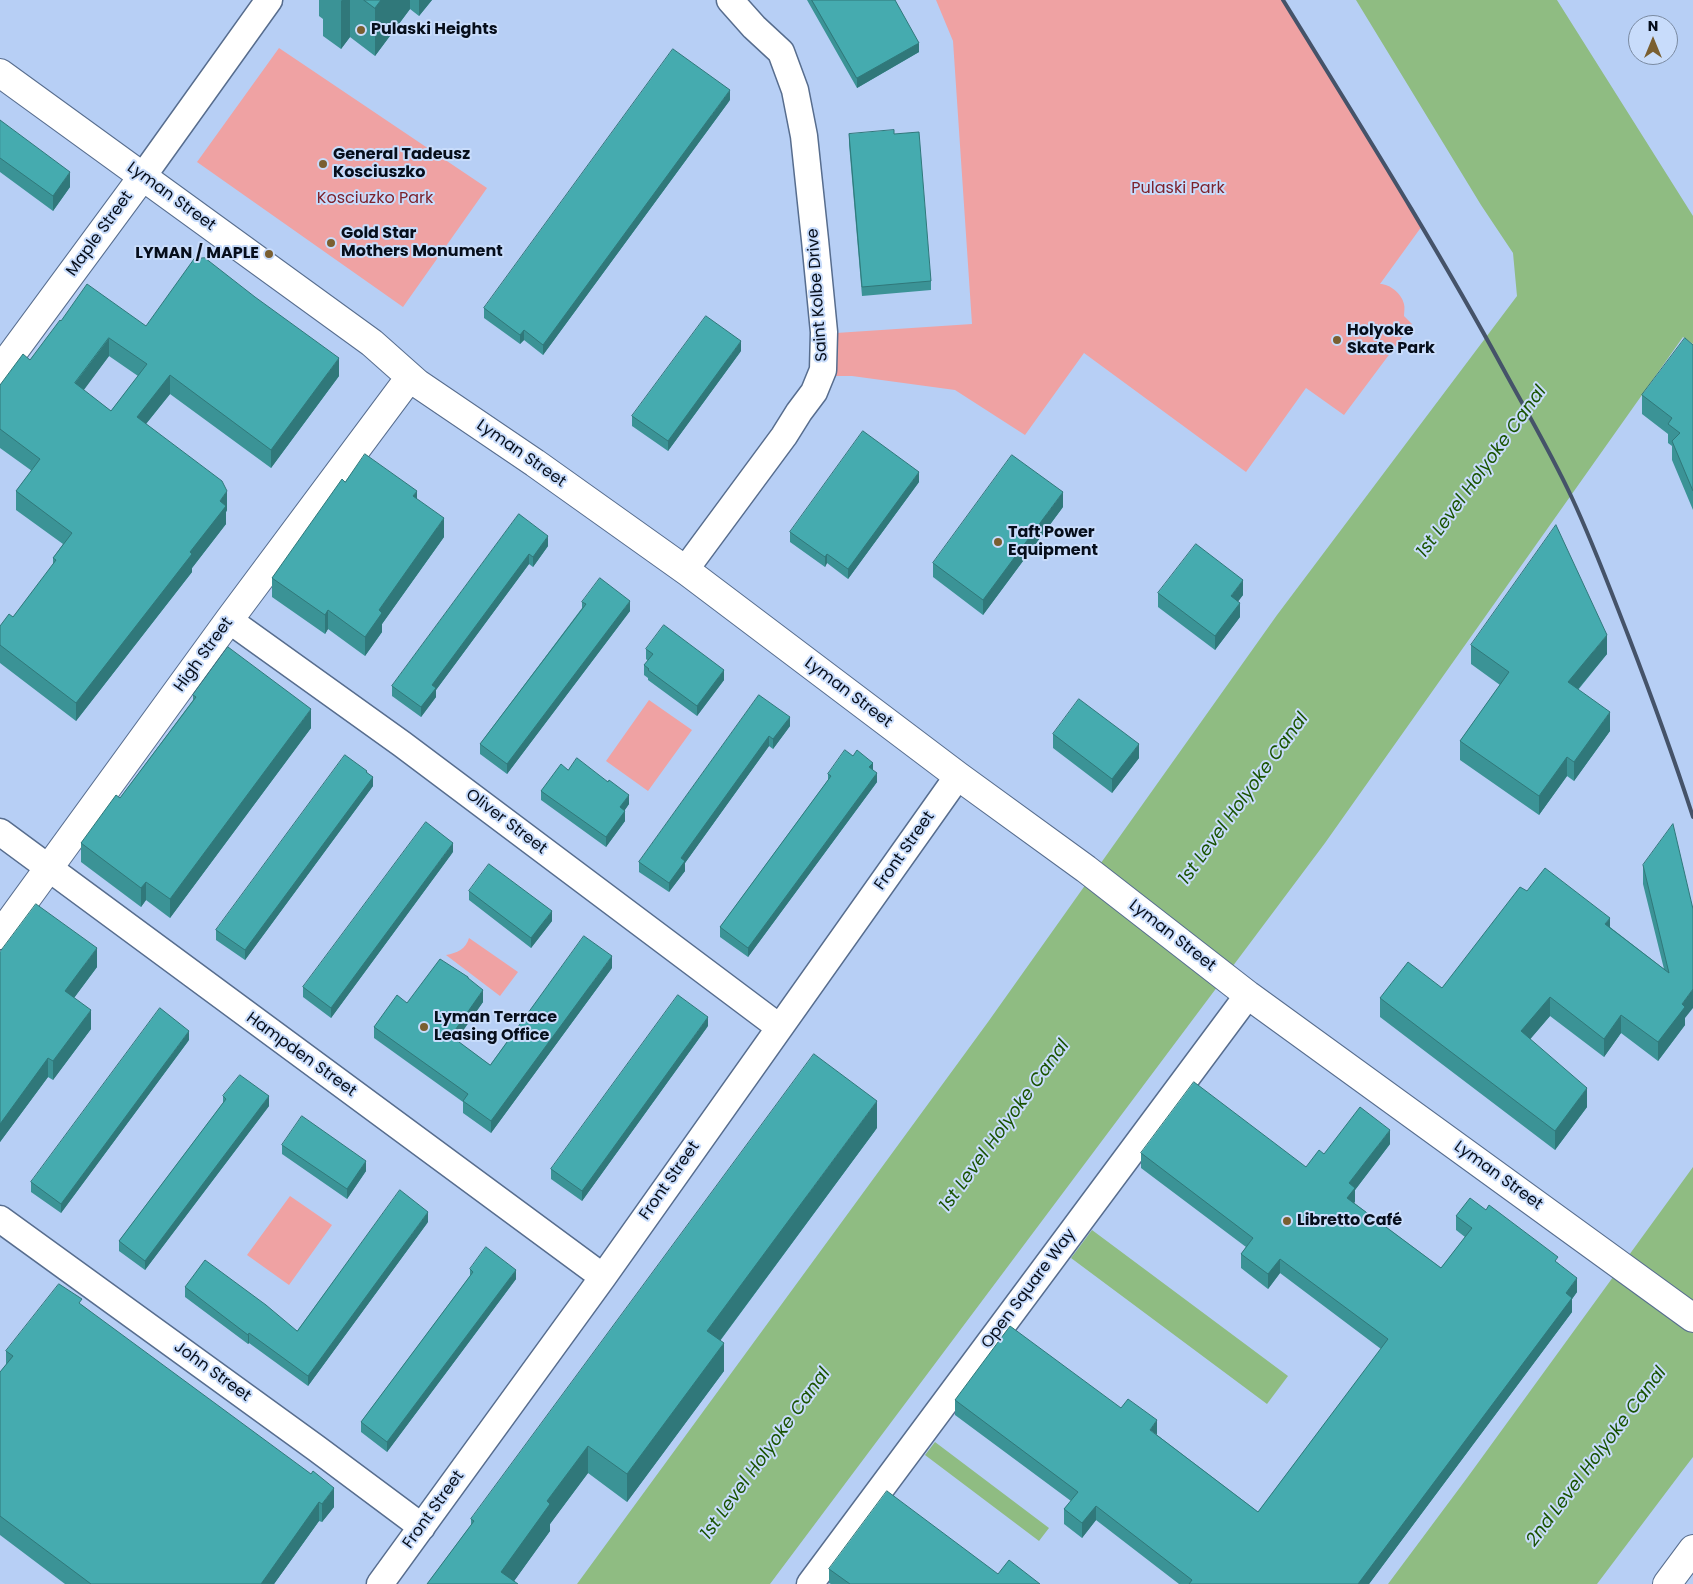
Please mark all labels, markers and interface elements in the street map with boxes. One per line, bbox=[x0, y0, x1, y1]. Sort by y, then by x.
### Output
north arrow bbox=[1628, 15, 1678, 65]
text: N bbox=[1648, 16, 1658, 36]
place label: Pulaski Heights bbox=[371, 20, 498, 40]
marker: Pulaski Heights bbox=[355, 24, 367, 36]
place label: General Tadeusz Kosciuszko bbox=[333, 145, 470, 183]
street label: Lyman Street bbox=[123, 158, 219, 236]
marker: General Tadeusz Kosciuszko bbox=[317, 158, 329, 170]
park label: Pulaski Park bbox=[1131, 179, 1225, 199]
street label: Maple Street bbox=[63, 188, 137, 280]
park label: Kosciuzko Park bbox=[317, 189, 433, 209]
place label: Gold Star Mothers Monument bbox=[341, 224, 503, 262]
street label: Saint Kolbe Drive bbox=[804, 228, 832, 362]
marker: Gold Star Mothers Monument bbox=[325, 237, 337, 249]
place label: LYMAN / MAPLE bbox=[135, 244, 259, 264]
marker: LYMAN / MAPLE bbox=[263, 248, 275, 260]
place label: Holyoke Skate Park bbox=[1347, 321, 1435, 359]
marker: Holyoke Skate Park bbox=[1331, 334, 1343, 346]
water label: 1st Level Holyoke Canal bbox=[1412, 382, 1552, 562]
street label: Lyman Street bbox=[473, 416, 569, 492]
place label: Taft Power Equipment bbox=[1008, 523, 1098, 561]
marker: Taft Power Equipment bbox=[992, 536, 1004, 548]
street label: High Street bbox=[171, 614, 237, 696]
street label: Lyman Street bbox=[800, 654, 896, 732]
water label: 1st Level Holyoke Canal bbox=[1174, 709, 1314, 889]
street label: Oliver Street bbox=[462, 785, 550, 859]
street label: Front Street bbox=[871, 808, 939, 894]
street label: Lyman Street bbox=[1125, 896, 1219, 976]
place label: Lyman Terrace Leasing Office bbox=[434, 1008, 557, 1046]
street label: Hampden Street bbox=[242, 1009, 360, 1101]
marker: Lyman Terrace Leasing Office bbox=[418, 1021, 430, 1033]
water label: 1st Level Holyoke Canal bbox=[935, 1036, 1075, 1216]
street label: Lyman Street bbox=[1450, 1137, 1546, 1215]
street label: Front Street bbox=[636, 1138, 704, 1224]
place label: Libretto Café bbox=[1297, 1211, 1402, 1231]
marker: Libretto Café bbox=[1281, 1215, 1293, 1227]
street label: Open Square Way bbox=[978, 1225, 1080, 1353]
street label: John Street bbox=[170, 1338, 254, 1406]
water label: 2nd Level Holyoke Canal bbox=[1522, 1363, 1672, 1551]
water label: 1st Level Holyoke Canal bbox=[696, 1364, 836, 1544]
street label: Front Street bbox=[399, 1467, 469, 1553]

